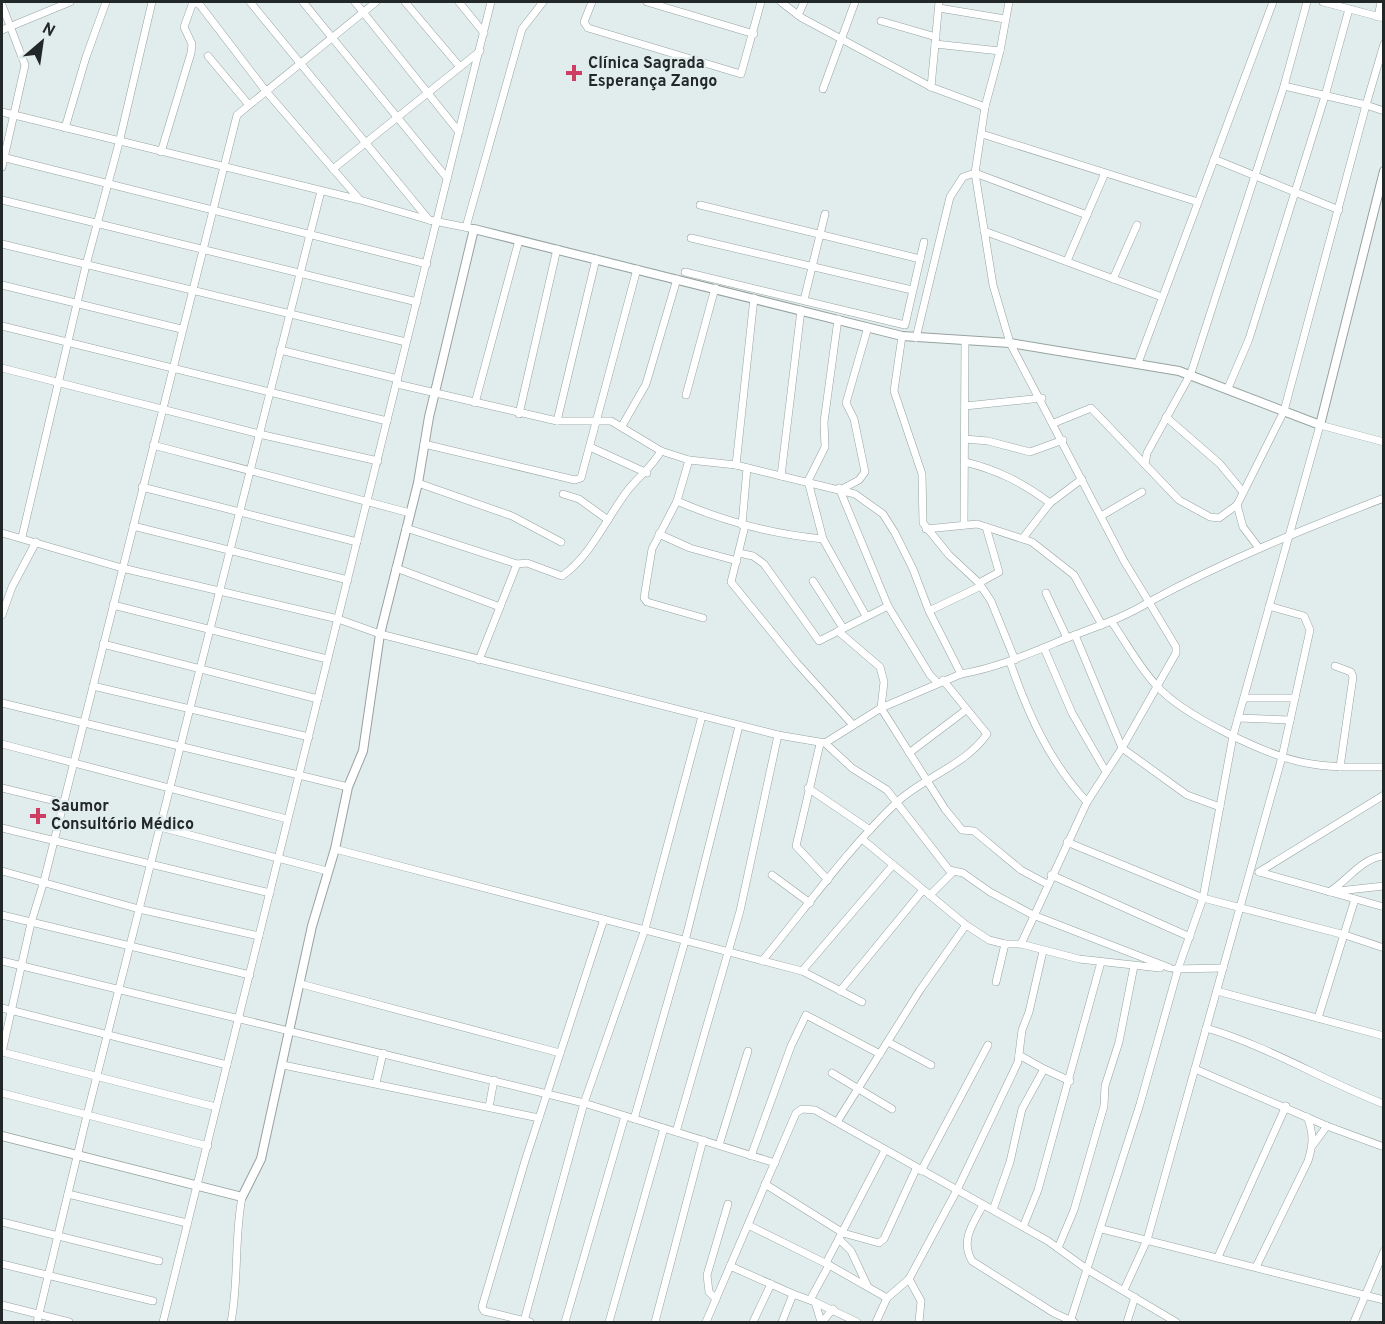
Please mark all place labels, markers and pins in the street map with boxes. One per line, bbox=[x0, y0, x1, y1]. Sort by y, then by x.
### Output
place label: Clínica Sagrada Esperança Zango bbox=[588, 54, 717, 92]
marker: Clínica Sagrada Esperança Zango bbox=[565, 64, 583, 82]
place label: Saumor Consultório Médico bbox=[51, 797, 194, 835]
marker: Saumor Consultório Médico bbox=[29, 807, 47, 825]

